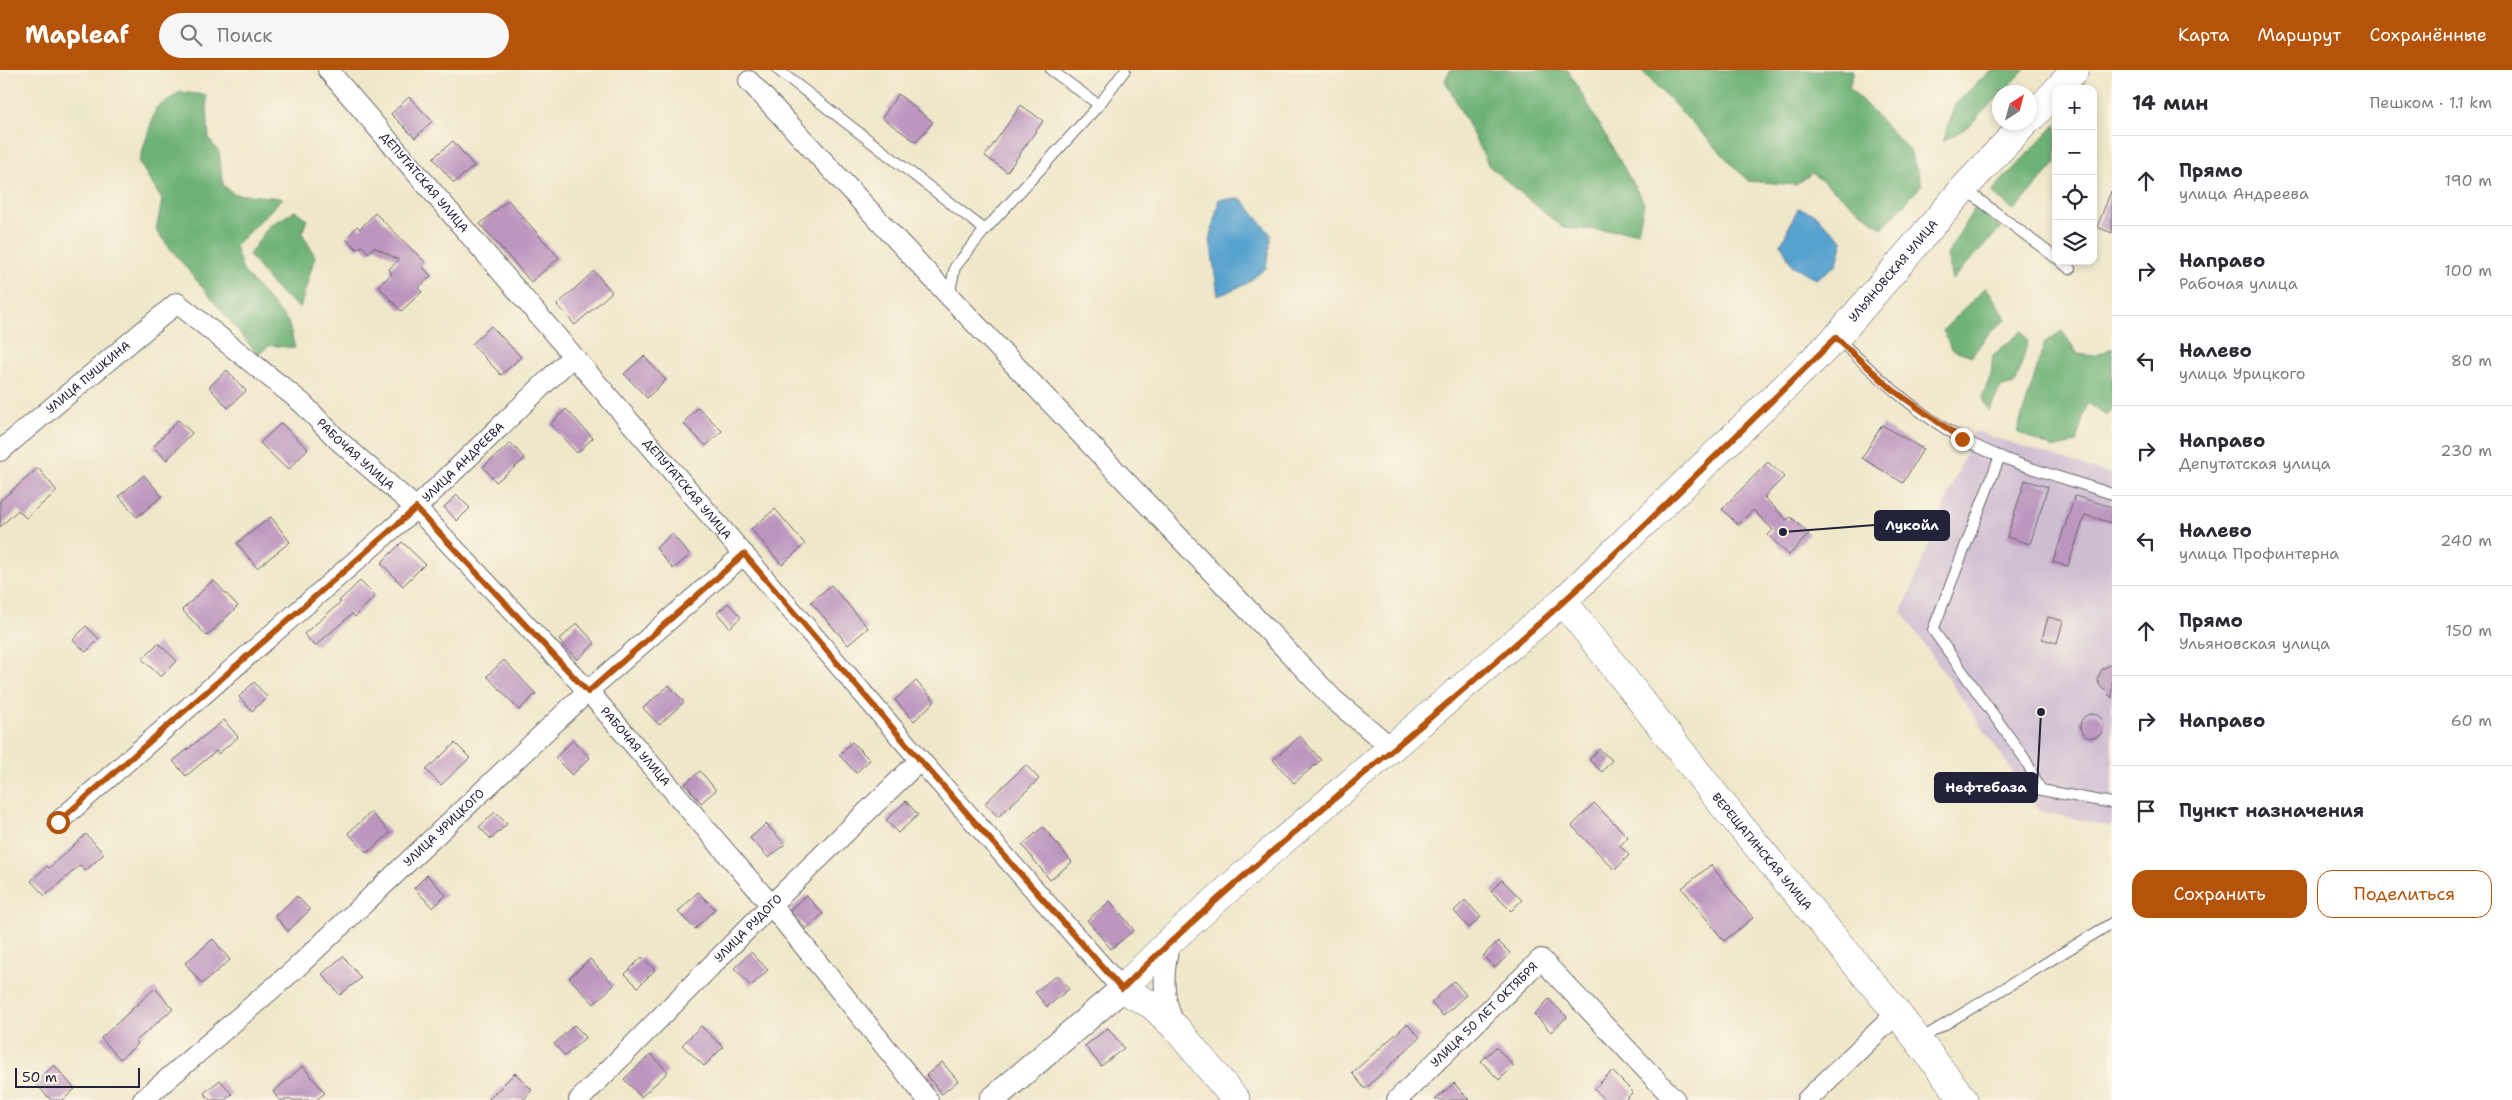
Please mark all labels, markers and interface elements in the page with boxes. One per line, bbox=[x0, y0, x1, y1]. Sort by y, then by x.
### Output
search box bbox=[159, 13, 509, 58]
text: Mapleaf bbox=[25, 19, 129, 51]
icon: search bbox=[177, 21, 205, 49]
text: Поиск bbox=[217, 23, 272, 48]
text: Карта bbox=[2178, 23, 2229, 47]
text: Маршрут bbox=[2257, 23, 2341, 47]
text: Сохранённые bbox=[2369, 23, 2487, 47]
north arrow bbox=[1992, 85, 2037, 130]
map controls bbox=[2052, 85, 2097, 265]
button: + bbox=[2052, 85, 2097, 130]
text: 14 мин bbox=[2132, 89, 2209, 117]
text: Пешком · 1.1 km bbox=[2370, 92, 2492, 113]
street label: ДЕПУТАТСКАЯ УЛИЦА bbox=[377, 129, 472, 236]
button: − bbox=[2052, 130, 2097, 175]
text: Прямо bbox=[2179, 158, 2243, 183]
icon: ahead bbox=[2132, 167, 2160, 195]
text: 190 m bbox=[2445, 170, 2492, 191]
button: locate bbox=[2052, 175, 2097, 220]
text: улица Андреева bbox=[2179, 183, 2309, 204]
street label: УЛЬЯНОВСКАЯ УЛИЦА bbox=[1845, 216, 1942, 325]
button: layers bbox=[2052, 220, 2097, 265]
text: Направо bbox=[2179, 248, 2265, 273]
icon: right bbox=[2132, 257, 2160, 285]
text: 100 m bbox=[2444, 260, 2492, 281]
text: Рабочая улица bbox=[2179, 273, 2298, 294]
street label: УЛИЦА ПУШКИНА bbox=[43, 337, 134, 417]
text: Налево bbox=[2179, 338, 2252, 363]
icon: left bbox=[2132, 347, 2160, 375]
text: 80 m bbox=[2451, 350, 2492, 371]
text: улица Урицкого bbox=[2179, 363, 2305, 384]
street label: РАБОЧАЯ УЛИЦА bbox=[313, 415, 398, 494]
street label: УЛИЦА АНДРЕЕВА bbox=[419, 419, 508, 506]
route end bbox=[1951, 428, 1974, 451]
text: Направо bbox=[2179, 428, 2265, 453]
street label: ДЕПУТАТСКАЯ УЛИЦА bbox=[640, 435, 735, 543]
icon: right bbox=[2132, 437, 2160, 465]
text: 230 m bbox=[2440, 440, 2492, 461]
text: Депутатская улица bbox=[2179, 453, 2331, 474]
callout: Лукойл bbox=[1875, 511, 1949, 540]
text: Лукойл bbox=[1885, 516, 1939, 534]
text: Налево bbox=[2179, 518, 2252, 543]
icon: left bbox=[2132, 527, 2160, 555]
text: 240 m bbox=[2440, 530, 2492, 551]
text: улица Профинтерна bbox=[2179, 543, 2339, 564]
text: Прямо bbox=[2179, 608, 2243, 633]
icon: ahead bbox=[2132, 617, 2160, 645]
text: 150 m bbox=[2445, 620, 2492, 641]
text: Ульяновская улица bbox=[2179, 633, 2330, 654]
street label: РАБОЧАЯ УЛИЦА bbox=[597, 703, 674, 790]
icon: right bbox=[2132, 707, 2160, 735]
text: Направо bbox=[2179, 708, 2265, 733]
text: 60 m bbox=[2451, 710, 2492, 731]
callout: Нефтебаза bbox=[1935, 773, 2037, 802]
text: Нефтебаза bbox=[1945, 778, 2027, 796]
street label: УЛИЦА УРИЦКОГО bbox=[400, 785, 488, 870]
street label: ВЕРЕЩАГИНСКАЯ УЛИЦА bbox=[1708, 790, 1816, 914]
icon: arrive bbox=[2132, 797, 2160, 825]
text: Пункт назначения bbox=[2179, 798, 2364, 823]
route start bbox=[47, 811, 70, 834]
button: Сохранить bbox=[2132, 870, 2307, 918]
button: Поделиться bbox=[2317, 870, 2492, 918]
street label: УЛИЦА РУДОГО bbox=[711, 891, 785, 966]
street label: УЛИЦА 50 ЛЕТ ОКТЯБРЯ bbox=[1427, 959, 1541, 1071]
scale bar bbox=[15, 1065, 140, 1088]
text: 50 m bbox=[22, 1068, 57, 1086]

